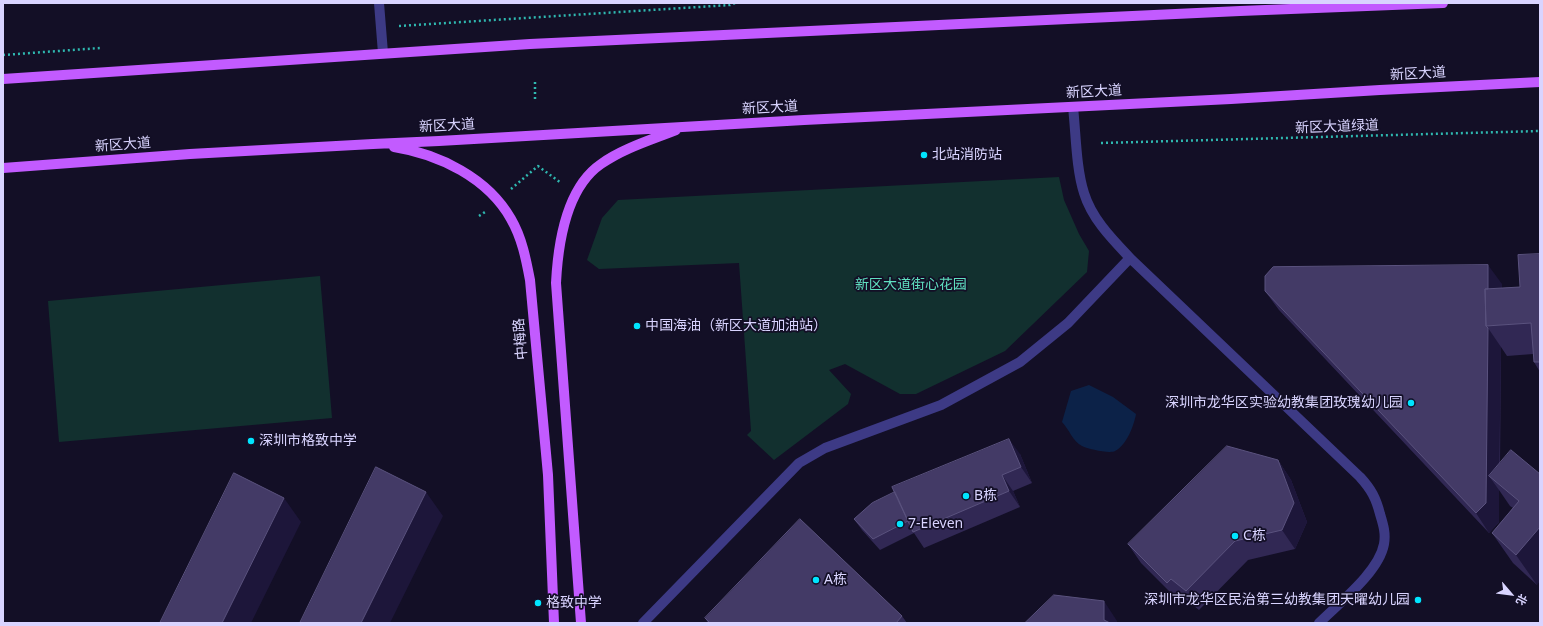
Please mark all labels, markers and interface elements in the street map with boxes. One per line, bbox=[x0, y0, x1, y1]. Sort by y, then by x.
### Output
street label: 新区大道 bbox=[1390, 64, 1446, 84]
street label: 新区大道 bbox=[1066, 82, 1122, 102]
street label: 新区大道 bbox=[742, 98, 798, 118]
street label: 新区大道 bbox=[419, 116, 475, 136]
street label: 新区大道绿道 bbox=[1295, 117, 1379, 137]
street label: 新区大道 bbox=[94, 135, 152, 155]
place label: 北站消防站 bbox=[932, 147, 1002, 163]
marker: 北站消防站 bbox=[919, 150, 929, 160]
park label: 新区大道街心花园 bbox=[855, 277, 967, 293]
street label: 中梅路 bbox=[511, 317, 531, 361]
place label: 中国海油（新区大道加油站） bbox=[645, 318, 827, 334]
marker: 中国海油（新区大道加油站） bbox=[632, 321, 642, 331]
place label: 深圳市龙华区实验幼教集团玫瑰幼儿园 bbox=[1165, 395, 1403, 411]
marker: 深圳市龙华区实验幼教集团玫瑰幼儿园 bbox=[1406, 398, 1416, 408]
place label: 深圳市格致中学 bbox=[259, 433, 357, 449]
marker: 深圳市格致中学 bbox=[246, 436, 256, 446]
place label: B栋 bbox=[974, 488, 997, 504]
marker: B栋 bbox=[961, 491, 971, 501]
place label: 7-Eleven bbox=[908, 516, 963, 532]
marker: 7-Eleven bbox=[895, 519, 905, 529]
place label: C栋 bbox=[1243, 528, 1266, 544]
marker: C栋 bbox=[1230, 531, 1240, 541]
place label: A栋 bbox=[824, 572, 847, 588]
north arrow bbox=[1491, 574, 1531, 614]
marker: A栋 bbox=[811, 575, 821, 585]
text: 北 bbox=[1513, 591, 1531, 608]
place label: 深圳市龙华区民治第三幼教集团天曜幼儿园 bbox=[1144, 592, 1410, 608]
place label: 格致中学 bbox=[546, 595, 602, 611]
marker: 深圳市龙华区民治第三幼教集团天曜幼儿园 bbox=[1413, 595, 1423, 605]
marker: 格致中学 bbox=[533, 598, 543, 608]

